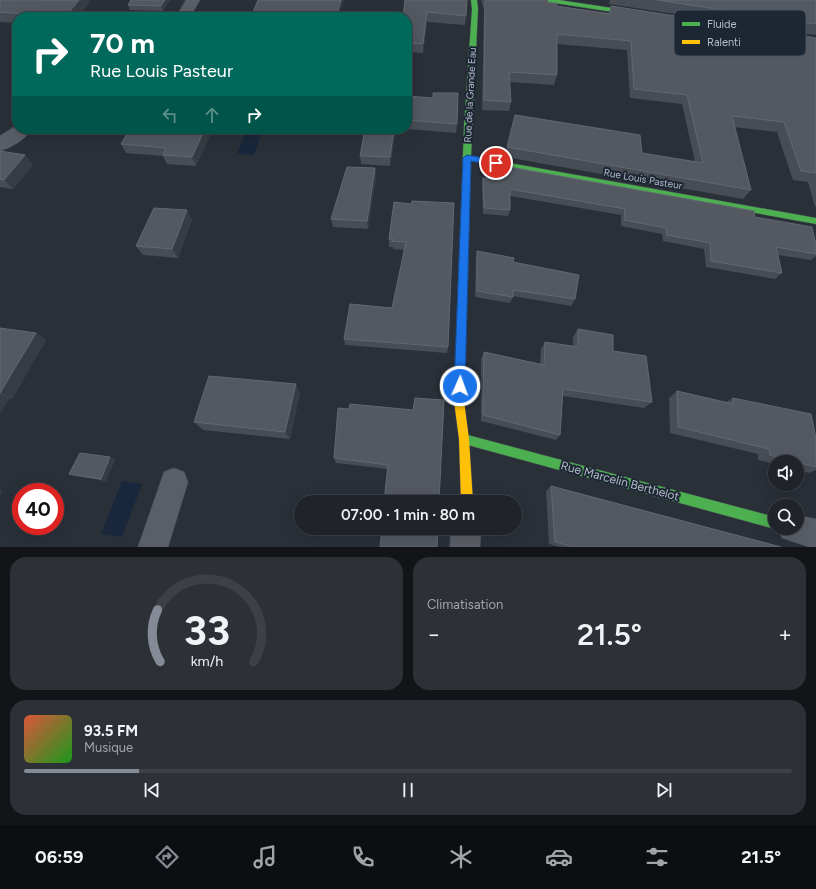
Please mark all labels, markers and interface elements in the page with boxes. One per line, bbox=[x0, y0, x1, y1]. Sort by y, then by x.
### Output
legend bbox=[674, 10, 806, 56]
text: Fluide bbox=[707, 18, 737, 31]
text: 70 m bbox=[90, 26, 155, 60]
icon: right bbox=[24, 28, 76, 80]
text: Ralenti bbox=[707, 36, 741, 49]
street label: Rue de la Grande Eau bbox=[461, 47, 479, 143]
text: Rue Louis Pasteur bbox=[90, 60, 233, 82]
icon: left bbox=[159, 104, 181, 126]
icon: ahead bbox=[201, 104, 223, 126]
icon: right bbox=[243, 104, 265, 126]
pin bbox=[479, 146, 513, 180]
icon: arrive bbox=[485, 152, 507, 174]
street label: Rue Louis Pasteur bbox=[603, 166, 684, 192]
position arrow bbox=[439, 365, 481, 407]
map controls bbox=[768, 455, 804, 535]
button: sound bbox=[768, 455, 804, 491]
street label: Rue Marcelin Berthelot bbox=[559, 458, 681, 504]
speed limit sign: 40 bbox=[12, 483, 64, 535]
button: search bbox=[768, 499, 804, 535]
text: 07:00 · 1 min · 80 m bbox=[341, 506, 475, 524]
text: Climatisation bbox=[427, 597, 503, 612]
text: 33 bbox=[183, 604, 230, 654]
text: 21.5° bbox=[577, 616, 642, 653]
text: − bbox=[427, 621, 441, 648]
text: + bbox=[778, 621, 792, 648]
text: km/h bbox=[190, 651, 223, 669]
text: 93.5 FM bbox=[84, 722, 138, 740]
text: Musique bbox=[84, 740, 133, 755]
icon: previous bbox=[141, 779, 163, 801]
icon: pause bbox=[397, 779, 419, 801]
icon: next bbox=[653, 779, 675, 801]
icon: directions bbox=[153, 843, 181, 871]
icon: music bbox=[251, 843, 279, 871]
icon: phone bbox=[349, 843, 377, 871]
icon: climate bbox=[447, 843, 475, 871]
icon: car bbox=[545, 843, 573, 871]
icon: filters bbox=[643, 843, 671, 871]
text: 06:59 bbox=[35, 846, 83, 868]
text: 21.5° bbox=[741, 846, 781, 868]

